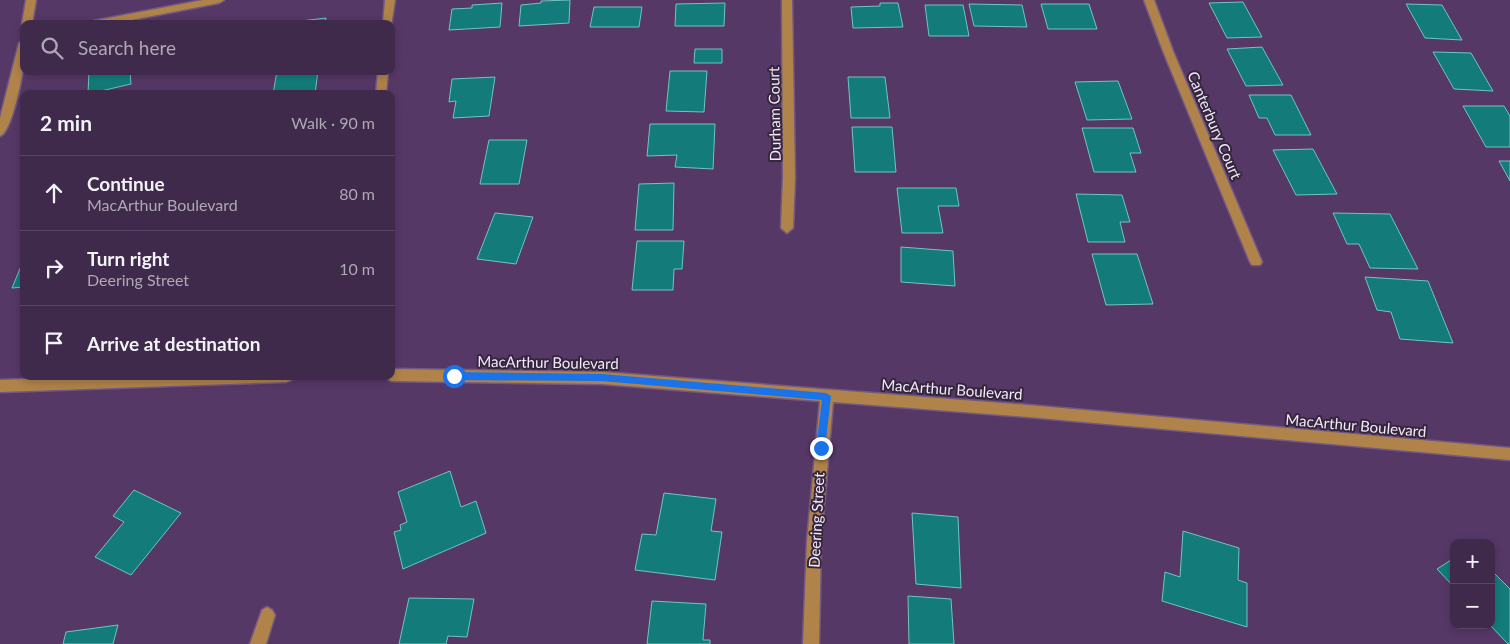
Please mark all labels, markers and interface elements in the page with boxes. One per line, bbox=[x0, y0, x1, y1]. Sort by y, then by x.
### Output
search box bbox=[20, 20, 395, 75]
icon: search bbox=[38, 34, 66, 62]
text: Search here bbox=[78, 36, 176, 59]
street label: Durham Court bbox=[764, 66, 784, 161]
street label: Canterbury Court bbox=[1184, 68, 1246, 182]
text: 2 min bbox=[40, 110, 92, 135]
text: Walk · 90 m bbox=[291, 113, 375, 132]
text: Continue bbox=[87, 172, 165, 195]
icon: ahead bbox=[40, 179, 68, 207]
text: 80 m bbox=[339, 184, 375, 203]
text: MacArthur Boulevard bbox=[87, 195, 238, 214]
text: Turn right bbox=[87, 247, 169, 270]
icon: right bbox=[40, 254, 68, 282]
text: 10 m bbox=[339, 259, 375, 278]
text: Deering Street bbox=[87, 270, 189, 289]
icon: arrive bbox=[40, 329, 68, 357]
text: Arrive at destination bbox=[87, 332, 260, 355]
street label: MacArthur Boulevard bbox=[477, 352, 619, 372]
route start bbox=[443, 365, 466, 388]
street label: MacArthur Boulevard bbox=[881, 375, 1023, 403]
street label: MacArthur Boulevard bbox=[1285, 410, 1427, 440]
route end bbox=[810, 437, 833, 460]
street label: Deering Street bbox=[805, 471, 828, 568]
map controls bbox=[1450, 539, 1495, 629]
button: + bbox=[1450, 539, 1495, 584]
button: − bbox=[1450, 584, 1495, 629]

